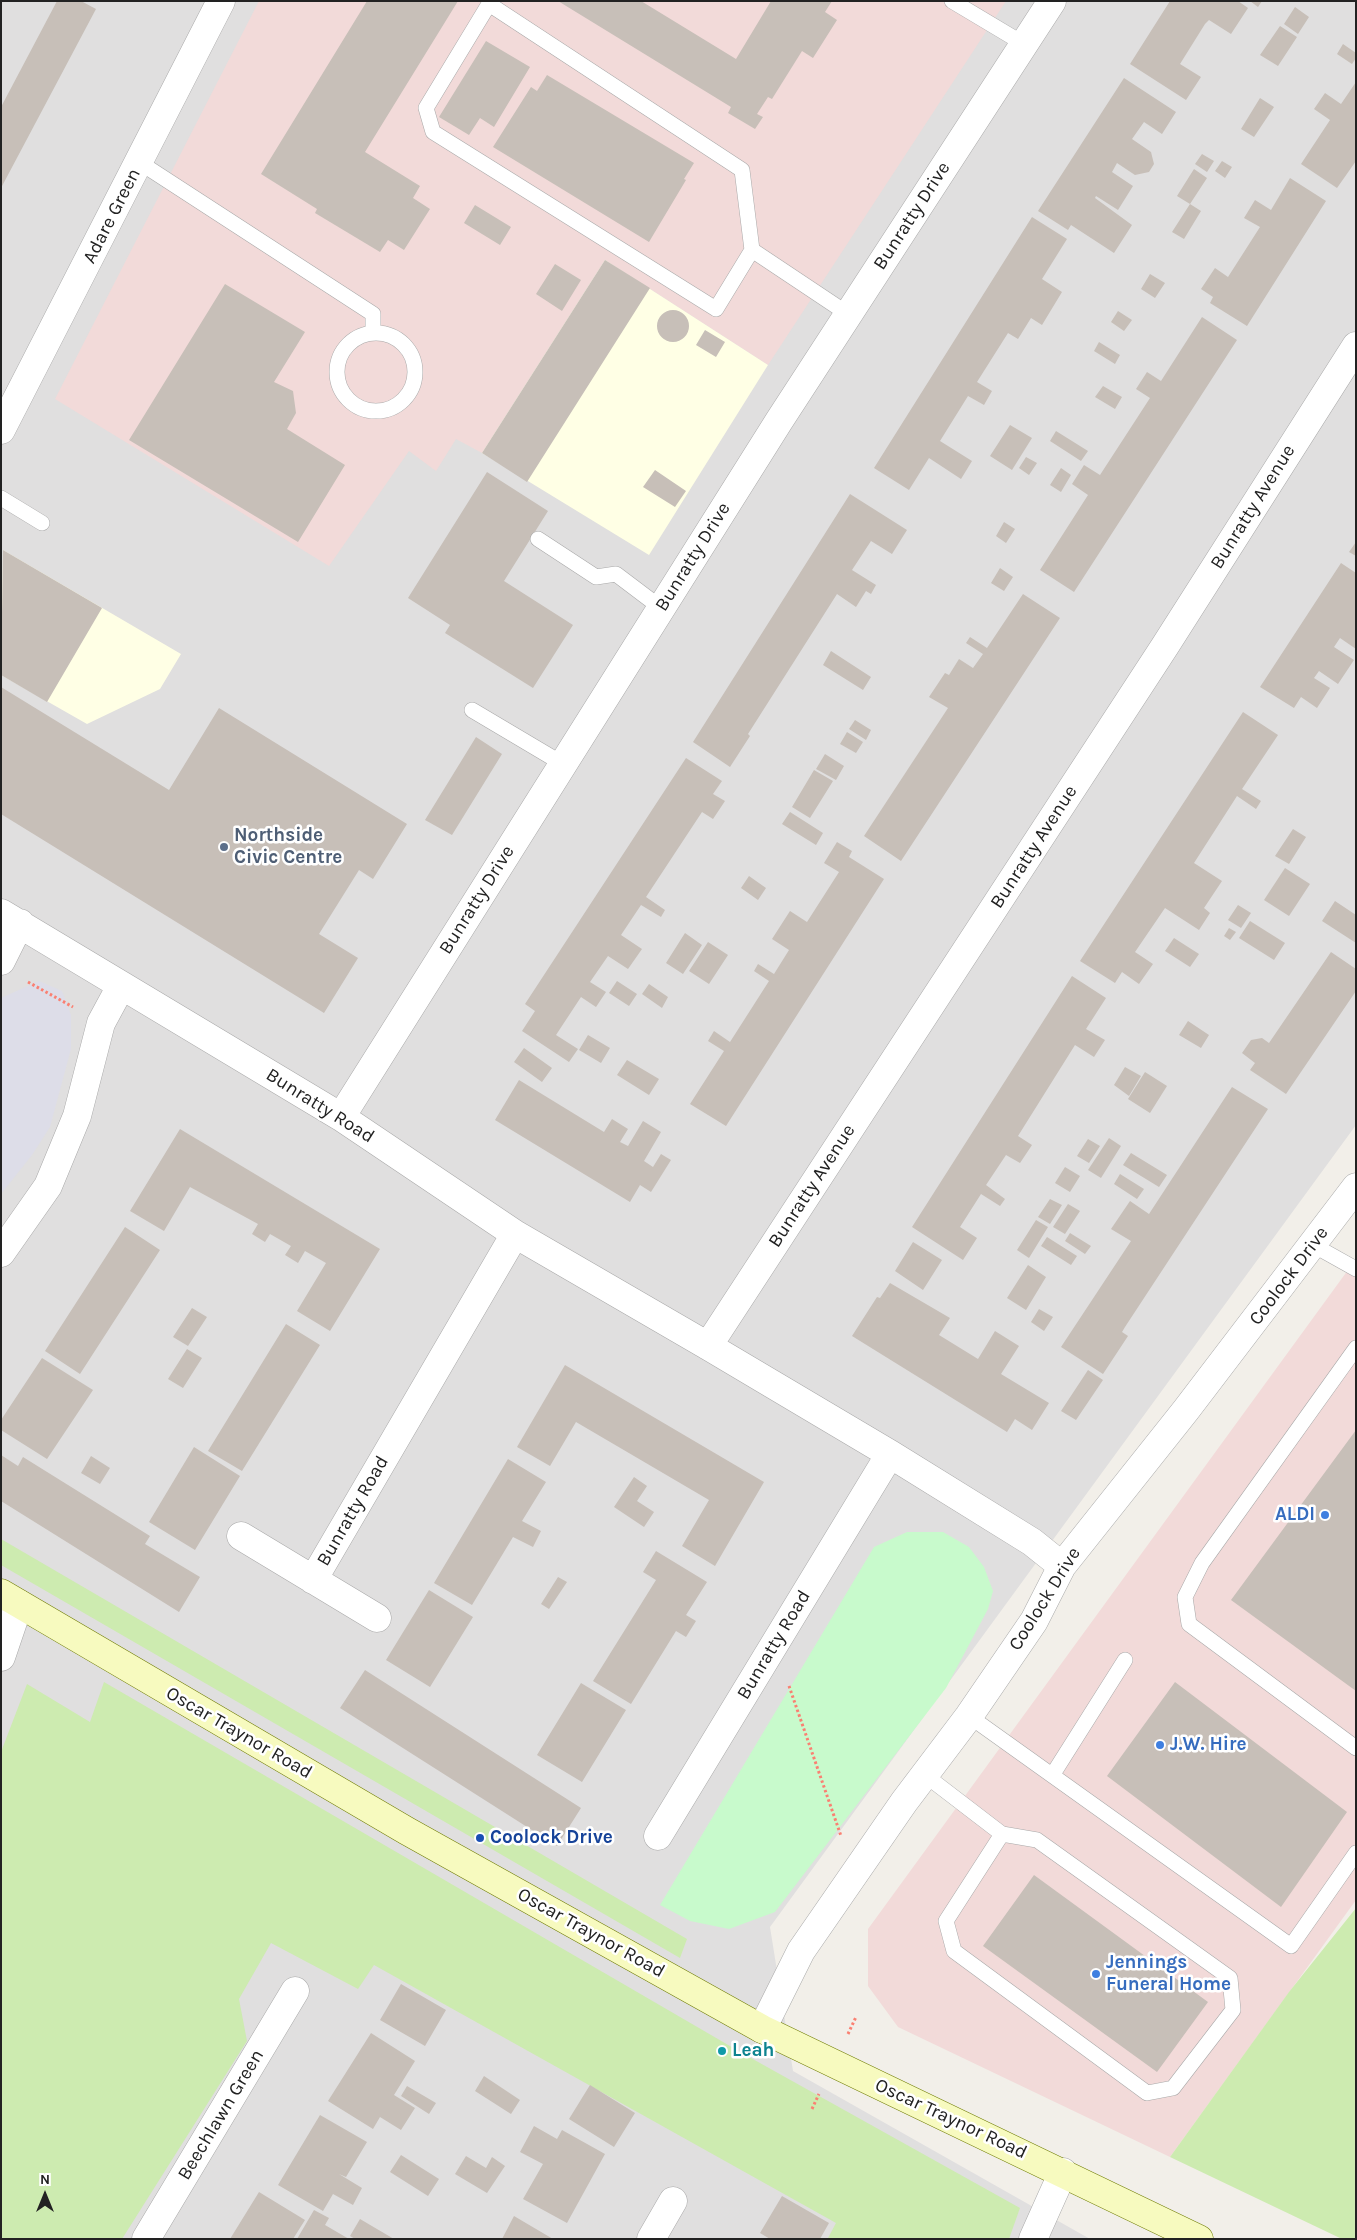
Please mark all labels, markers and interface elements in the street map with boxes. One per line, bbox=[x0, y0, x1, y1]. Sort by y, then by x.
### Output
street label: Bunratty Drive bbox=[869, 158, 955, 274]
street label: Adare Green bbox=[78, 165, 146, 267]
street label: Bunratty Avenue bbox=[1206, 441, 1300, 573]
street label: Bunratty Drive bbox=[650, 498, 736, 616]
street label: Bunratty Avenue bbox=[986, 781, 1082, 913]
place label: Northside Civic Centre bbox=[234, 825, 342, 869]
marker: Northside Civic Centre bbox=[218, 841, 230, 853]
street label: Bunratty Drive bbox=[434, 841, 520, 959]
street label: Bunratty Road bbox=[262, 1064, 378, 1148]
street label: Bunratty Avenue bbox=[764, 1120, 860, 1252]
street label: Coolock Drive bbox=[1245, 1222, 1333, 1330]
street label: Bunratty Road bbox=[312, 1452, 394, 1570]
place label: ALDI bbox=[1275, 1504, 1315, 1526]
marker: ALDI bbox=[1319, 1509, 1331, 1521]
street label: Coolock Drive bbox=[1004, 1543, 1086, 1655]
street label: Bunratty Road bbox=[732, 1586, 816, 1704]
street label: Oscar Traynor Road bbox=[162, 1682, 316, 1784]
place label: J.W. Hire bbox=[1170, 1734, 1247, 1756]
marker: J.W. Hire bbox=[1154, 1739, 1166, 1751]
place label: Coolock Drive bbox=[490, 1827, 613, 1849]
marker: Coolock Drive bbox=[474, 1832, 486, 1844]
street label: Oscar Traynor Road bbox=[513, 1883, 669, 1983]
place label: Jennings Funeral Home bbox=[1106, 1952, 1231, 1996]
marker: Jennings Funeral Home bbox=[1090, 1968, 1102, 1980]
place label: Leah bbox=[732, 2040, 774, 2062]
marker: Leah bbox=[716, 2045, 728, 2057]
street label: Beechlawn Green bbox=[173, 2046, 269, 2184]
street label: Oscar Traynor Road bbox=[871, 2074, 1031, 2164]
north arrow bbox=[20, 2170, 70, 2220]
text: N bbox=[40, 2171, 50, 2188]

